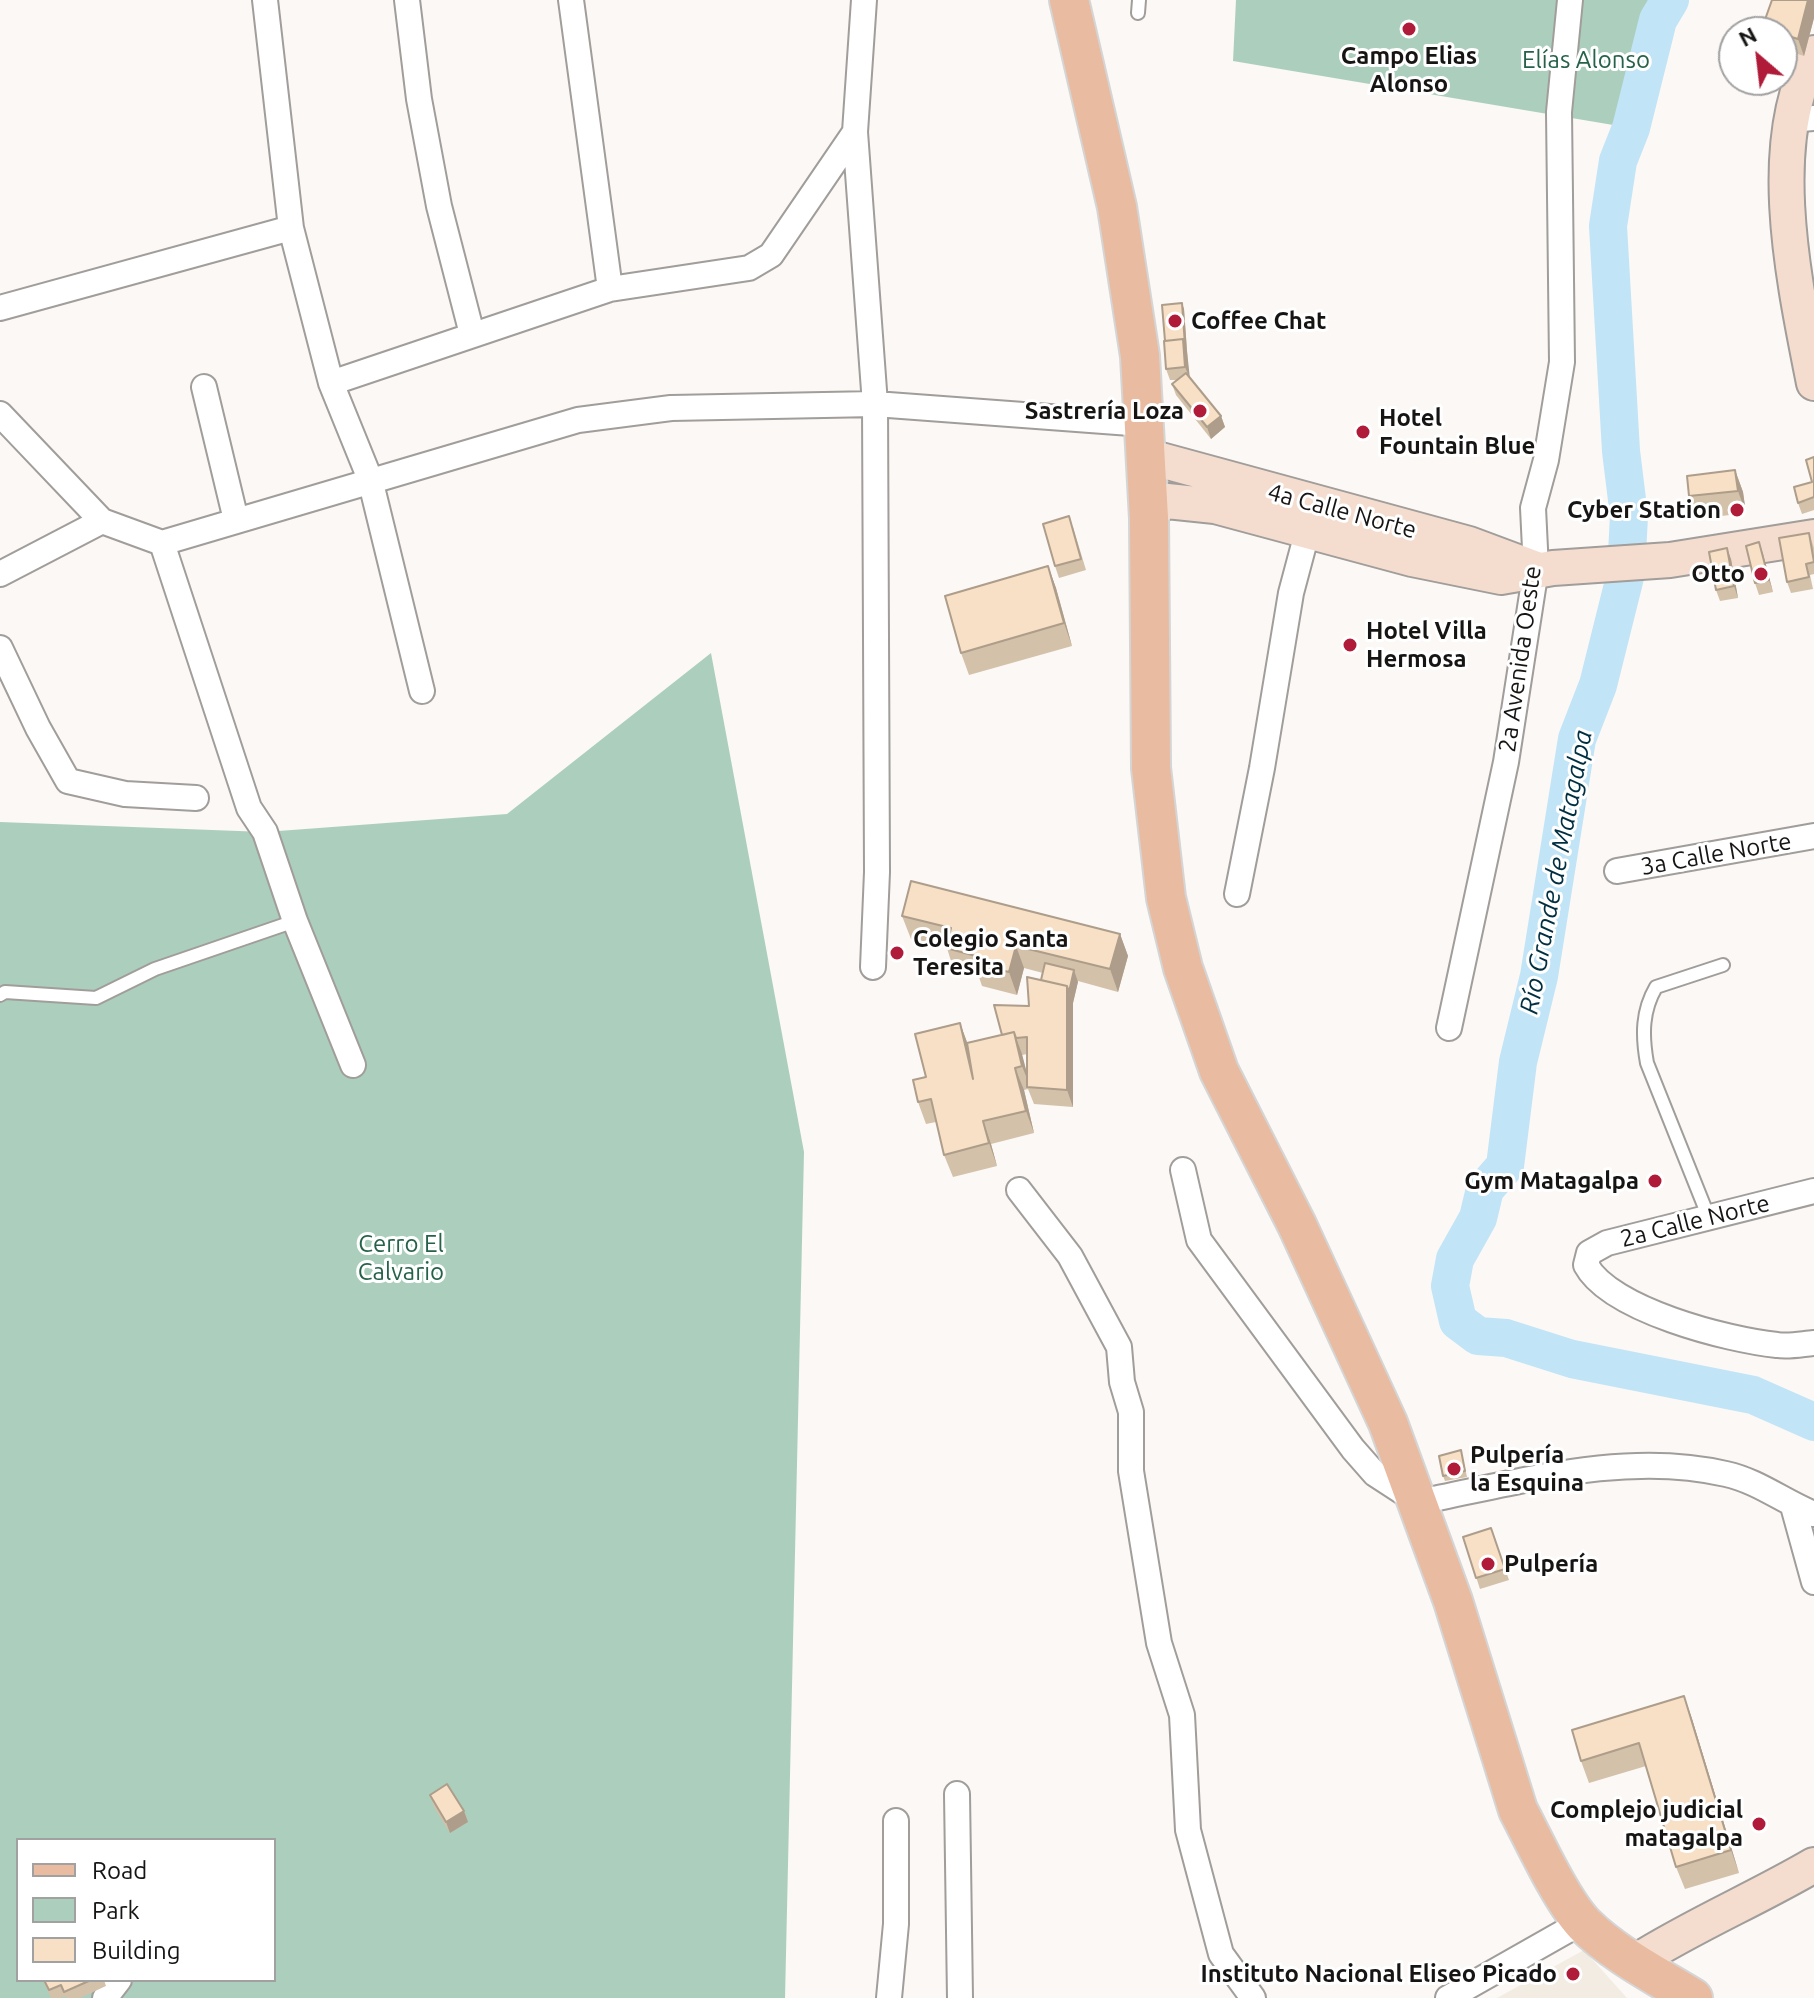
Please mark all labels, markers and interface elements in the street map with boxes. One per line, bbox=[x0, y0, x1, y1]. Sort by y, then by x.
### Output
north arrow bbox=[1718, 16, 1798, 96]
marker: Campo Elias Alonso bbox=[1400, 20, 1418, 38]
text: N bbox=[1734, 21, 1761, 51]
place label: Campo Elias Alonso bbox=[1341, 42, 1477, 98]
park label: Elías Alonso bbox=[1522, 46, 1650, 74]
place label: Coffee Chat bbox=[1191, 307, 1326, 335]
marker: Coffee Chat bbox=[1166, 312, 1184, 330]
place label: Sastrería Loza bbox=[1025, 397, 1184, 425]
marker: Sastrería Loza bbox=[1191, 402, 1209, 420]
place label: Hotel Fountain Blue bbox=[1379, 404, 1535, 460]
marker: Hotel Fountain Blue bbox=[1354, 423, 1372, 441]
street label: 4a Calle Norte bbox=[1265, 477, 1419, 545]
place label: Cyber Station bbox=[1567, 496, 1721, 524]
marker: Cyber Station bbox=[1728, 501, 1746, 519]
place label: Otto bbox=[1691, 560, 1745, 588]
street label: 2a Avenida Oeste bbox=[1493, 564, 1547, 754]
marker: Otto bbox=[1752, 565, 1770, 583]
place label: Hotel Villa Hermosa bbox=[1366, 617, 1487, 673]
marker: Hotel Villa Hermosa bbox=[1341, 636, 1359, 654]
water label: Río Grande de Matagalpa bbox=[1513, 727, 1599, 1017]
street label: 3a Calle Norte bbox=[1638, 827, 1794, 881]
place label: Colegio Santa Teresita bbox=[913, 925, 1069, 981]
marker: Colegio Santa Teresita bbox=[888, 944, 906, 962]
place label: Gym Matagalpa bbox=[1464, 1167, 1639, 1195]
marker: Gym Matagalpa bbox=[1646, 1172, 1664, 1190]
street label: 2a Calle Norte bbox=[1617, 1189, 1773, 1253]
park label: Cerro El Calvario bbox=[358, 1230, 444, 1286]
place label: Pulpería la Esquina bbox=[1470, 1441, 1584, 1497]
marker: Pulpería la Esquina bbox=[1445, 1460, 1463, 1478]
place label: Pulpería bbox=[1504, 1550, 1598, 1578]
marker: Pulpería bbox=[1479, 1555, 1497, 1573]
place label: Complejo judicial matagalpa bbox=[1550, 1796, 1743, 1852]
marker: Complejo judicial matagalpa bbox=[1750, 1815, 1768, 1833]
legend bbox=[16, 1838, 276, 1982]
text: Road bbox=[92, 1857, 147, 1884]
text: Park bbox=[92, 1897, 140, 1924]
text: Building bbox=[92, 1937, 180, 1964]
place label: Instituto Nacional Eliseo Picado bbox=[1200, 1960, 1557, 1988]
marker: Instituto Nacional Eliseo Picado bbox=[1564, 1965, 1582, 1983]

